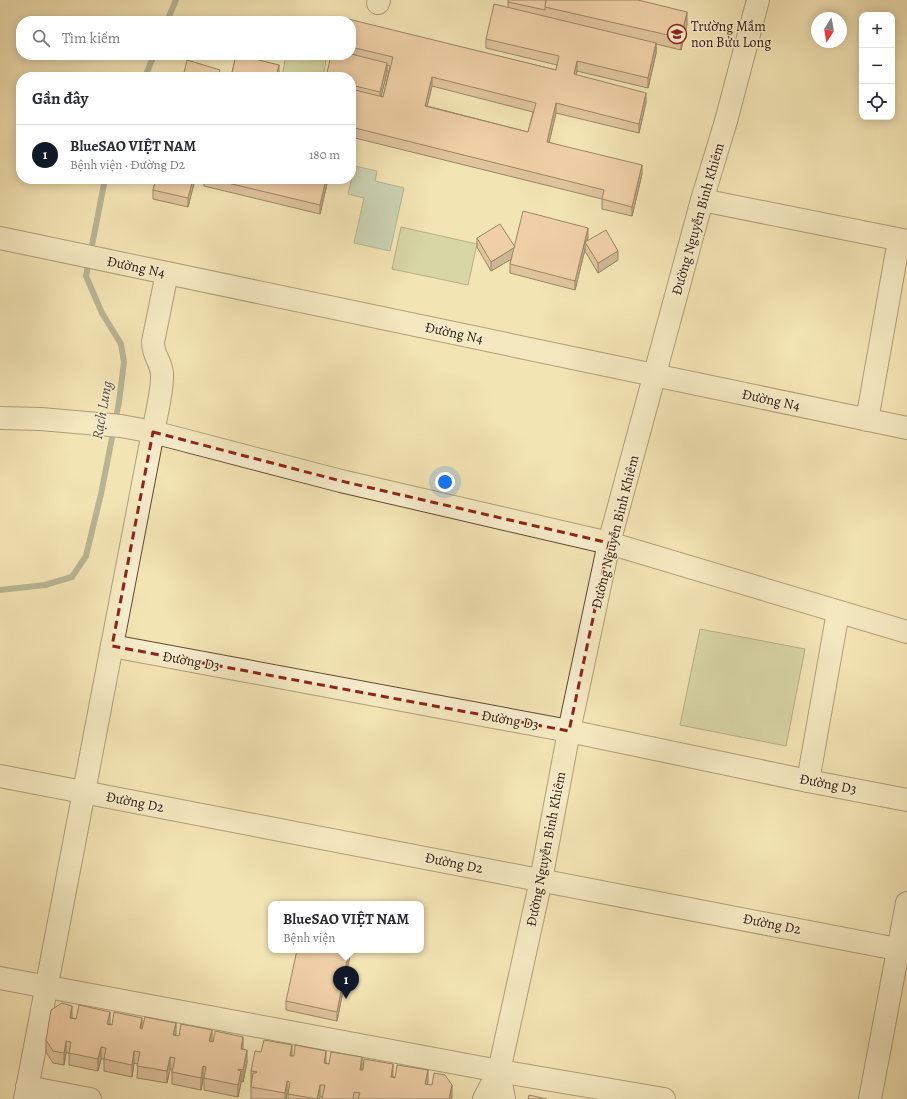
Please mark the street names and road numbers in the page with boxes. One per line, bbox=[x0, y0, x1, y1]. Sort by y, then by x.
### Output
street label: Đường Nguyễn Bỉnh Khiêm bbox=[667, 140, 729, 297]
street label: Đường N4 bbox=[105, 252, 167, 282]
street label: Đường N4 bbox=[423, 318, 485, 348]
street label: Đường N4 bbox=[740, 385, 802, 415]
street label: Đường Nguyễn Bỉnh Khiêm bbox=[587, 453, 643, 611]
street label: Đường D3 bbox=[161, 647, 221, 675]
street label: Đường D3 bbox=[480, 706, 540, 734]
street label: Đường Nguyễn Bỉnh Khiêm bbox=[522, 769, 570, 928]
street label: Đường D3 bbox=[798, 769, 858, 799]
street label: Đường D2 bbox=[104, 787, 166, 817]
street label: Đường D2 bbox=[423, 848, 485, 878]
street label: Đường D2 bbox=[741, 909, 803, 939]

